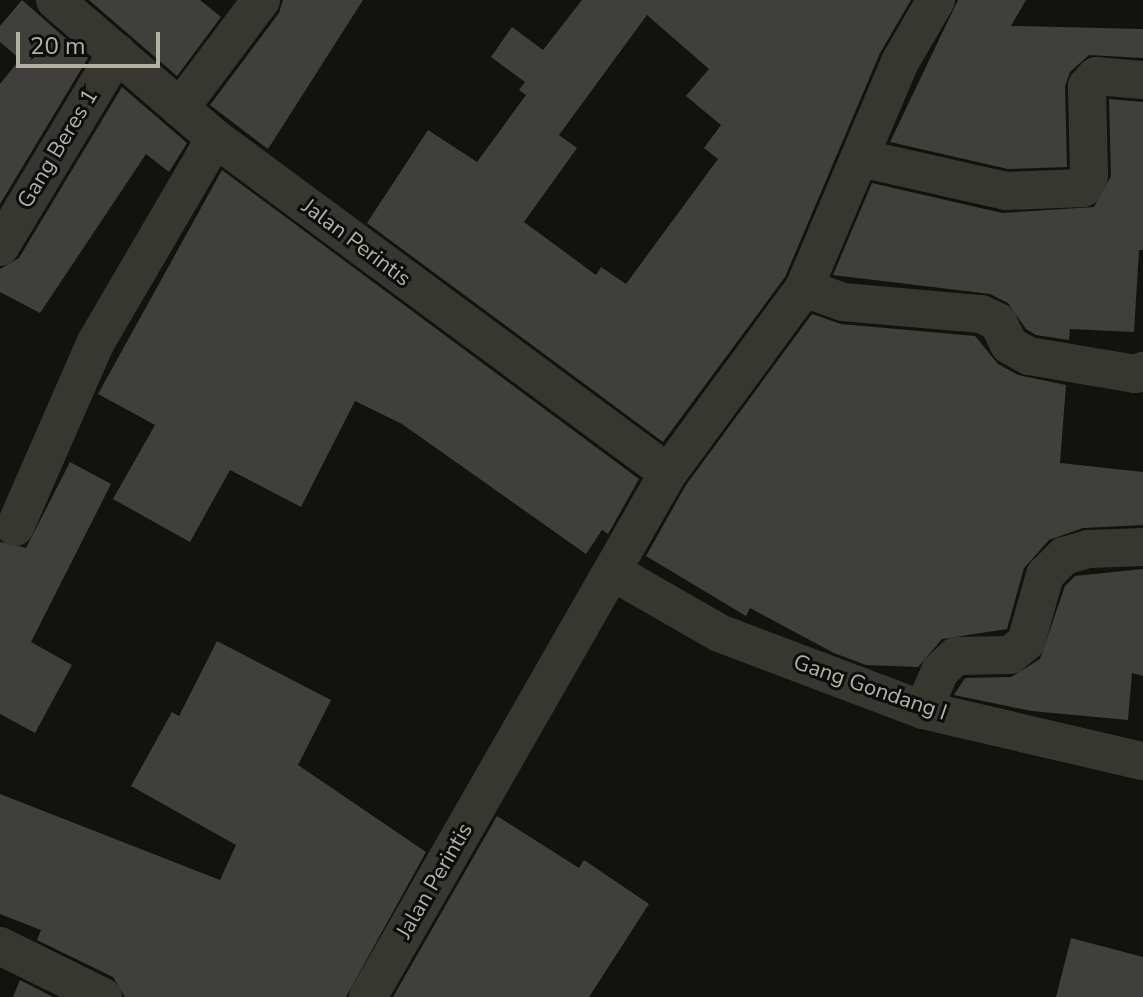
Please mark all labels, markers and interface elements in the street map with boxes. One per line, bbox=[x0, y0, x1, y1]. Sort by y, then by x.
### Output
scale bar bbox=[20, 16, 164, 66]
text: 20 m bbox=[30, 30, 86, 62]
street label: Gang Beres 1 bbox=[12, 85, 104, 213]
street label: Jalan Perintis bbox=[297, 194, 415, 292]
street label: Gang Gondang I bbox=[790, 649, 950, 727]
street label: Jalan Perintis bbox=[391, 818, 479, 944]

